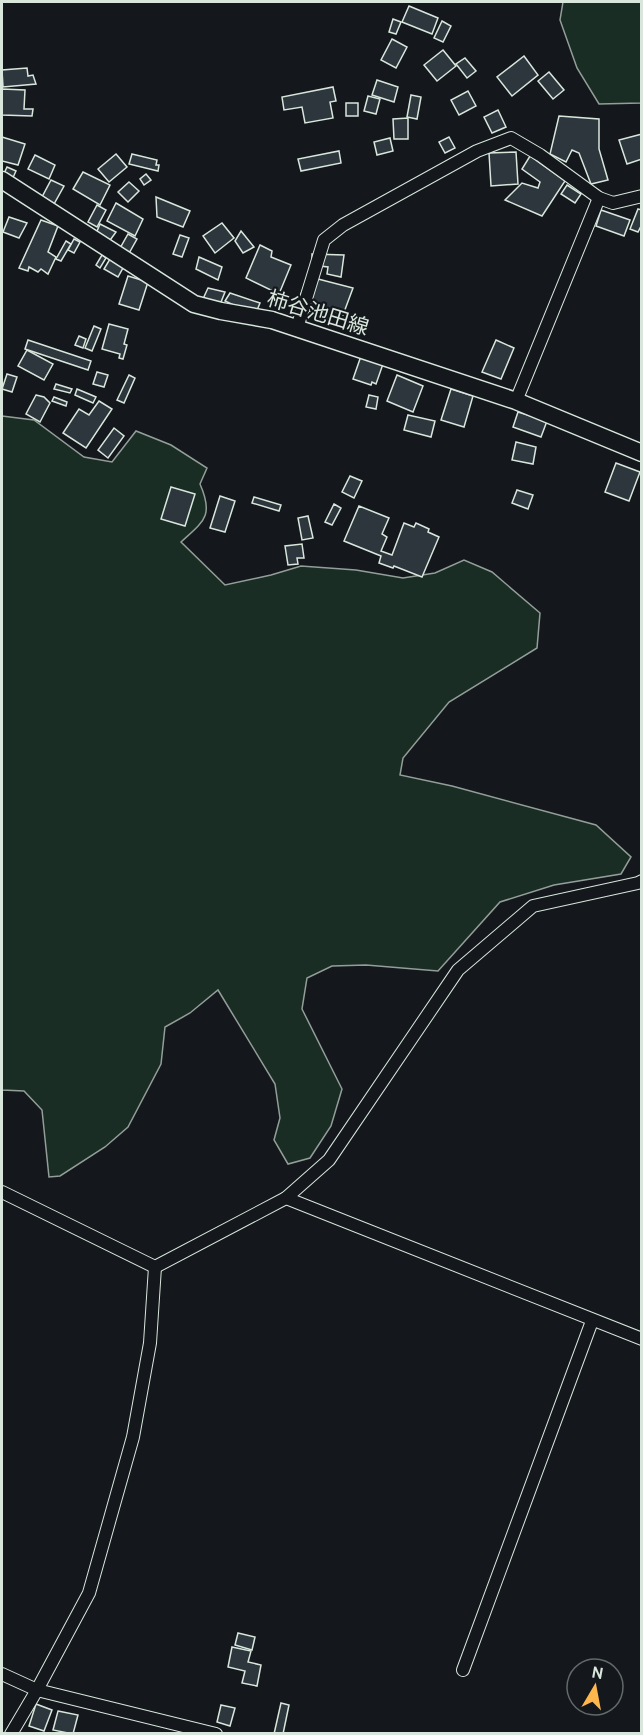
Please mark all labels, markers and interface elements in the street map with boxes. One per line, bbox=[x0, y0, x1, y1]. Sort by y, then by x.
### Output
street label: 柿谷池田線 bbox=[264, 285, 372, 340]
north arrow bbox=[565, 1657, 625, 1717]
text: N bbox=[590, 1662, 605, 1683]

